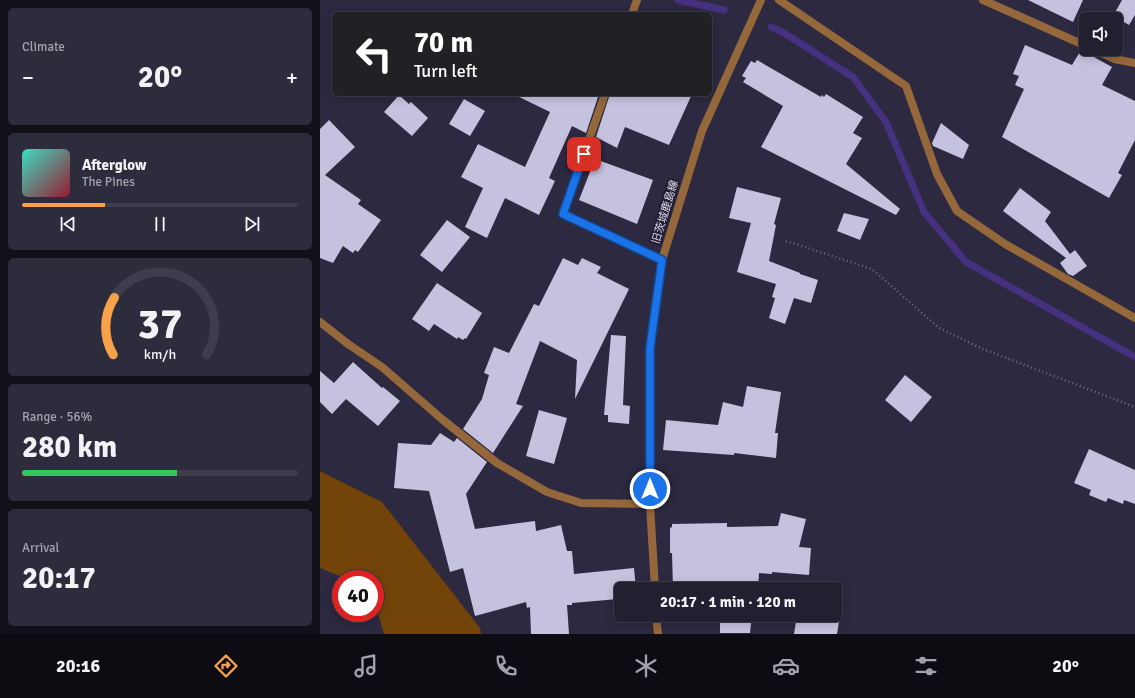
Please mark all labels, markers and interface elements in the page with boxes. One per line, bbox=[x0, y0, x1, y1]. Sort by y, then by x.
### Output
map controls bbox=[1079, 12, 1123, 56]
button: sound bbox=[1079, 12, 1123, 56]
text: 70 m bbox=[414, 26, 473, 60]
icon: left bbox=[348, 28, 400, 80]
text: Climate bbox=[22, 39, 65, 55]
text: 20° bbox=[138, 59, 182, 96]
text: Turn left bbox=[414, 60, 477, 82]
text: − bbox=[22, 64, 34, 91]
text: + bbox=[286, 64, 298, 91]
pin bbox=[567, 137, 601, 171]
icon: arrive bbox=[573, 143, 595, 165]
text: Afterglow bbox=[82, 156, 146, 174]
text: The Pines bbox=[82, 174, 135, 190]
street label: 旧茨城鹿島線 bbox=[649, 179, 681, 245]
icon: previous bbox=[57, 213, 79, 235]
icon: pause bbox=[149, 213, 171, 235]
icon: next bbox=[241, 213, 263, 235]
text: 37 bbox=[138, 299, 182, 350]
text: km/h bbox=[144, 346, 176, 363]
text: Range · 56% bbox=[22, 409, 92, 425]
text: 280 km bbox=[22, 429, 117, 466]
position arrow bbox=[629, 468, 671, 510]
text: Arrival bbox=[22, 540, 59, 556]
text: 20:17 bbox=[22, 560, 96, 597]
speed limit sign: 40 bbox=[332, 570, 384, 622]
text: 20:17 · 1 min · 120 m bbox=[660, 593, 796, 611]
icon: directions bbox=[212, 652, 240, 680]
icon: music bbox=[352, 652, 380, 680]
icon: phone bbox=[492, 652, 520, 680]
icon: climate bbox=[632, 652, 660, 680]
icon: car bbox=[772, 652, 800, 680]
icon: filters bbox=[912, 652, 940, 680]
text: 20:16 bbox=[56, 655, 100, 677]
text: 20° bbox=[1052, 655, 1079, 677]

